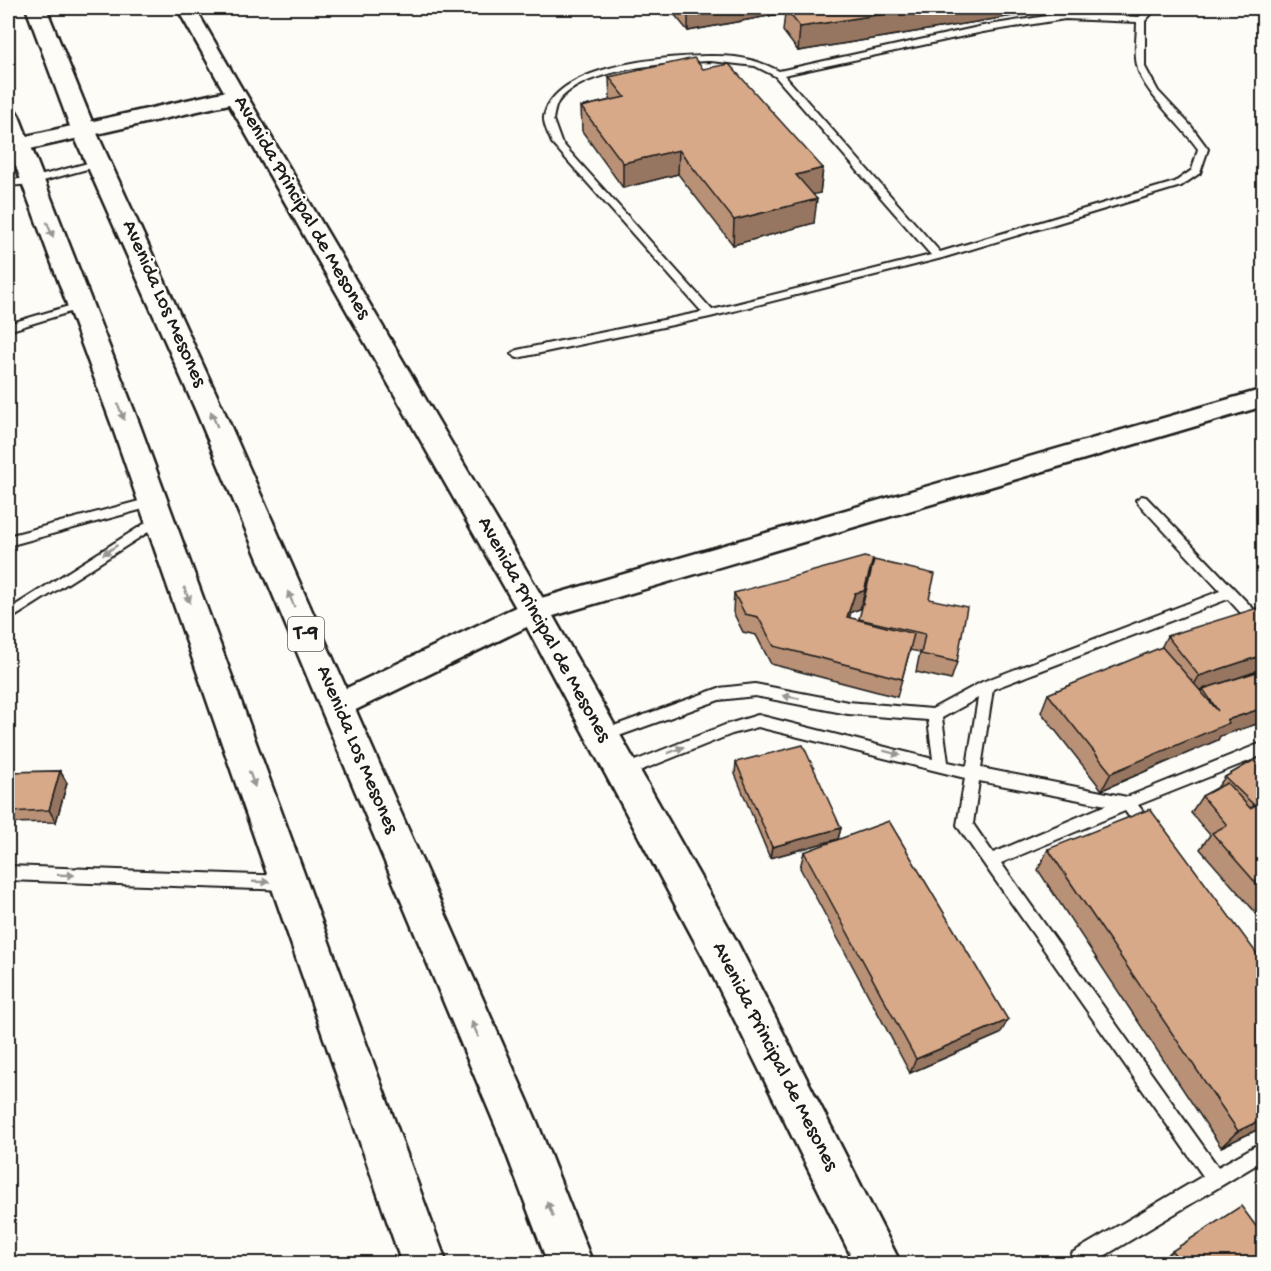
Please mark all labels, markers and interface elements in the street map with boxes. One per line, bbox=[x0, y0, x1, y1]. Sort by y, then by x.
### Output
street label: Avenida Principal de Mesones bbox=[227, 92, 376, 325]
street label: Avenida Los Mesones bbox=[115, 217, 212, 392]
one-way arrow bbox=[46, 221, 56, 239]
one-way arrow bbox=[117, 403, 126, 421]
one-way arrow bbox=[209, 410, 219, 428]
street label: Avenida Principal de Mesones bbox=[471, 513, 616, 748]
one-way arrow bbox=[102, 545, 119, 556]
one-way arrow bbox=[182, 586, 192, 604]
one-way arrow bbox=[286, 589, 296, 607]
road number: T-9 bbox=[288, 617, 324, 651]
street label: Avenida Los Mesones bbox=[309, 662, 403, 839]
one-way arrow bbox=[781, 692, 800, 701]
one-way arrow bbox=[668, 745, 686, 755]
one-way arrow bbox=[882, 749, 901, 759]
one-way arrow bbox=[248, 770, 258, 788]
one-way arrow bbox=[56, 870, 75, 879]
one-way arrow bbox=[251, 877, 270, 886]
street label: Avenida Principal de Mesones bbox=[705, 938, 843, 1177]
one-way arrow bbox=[470, 1020, 479, 1038]
one-way arrow bbox=[545, 1200, 555, 1218]

